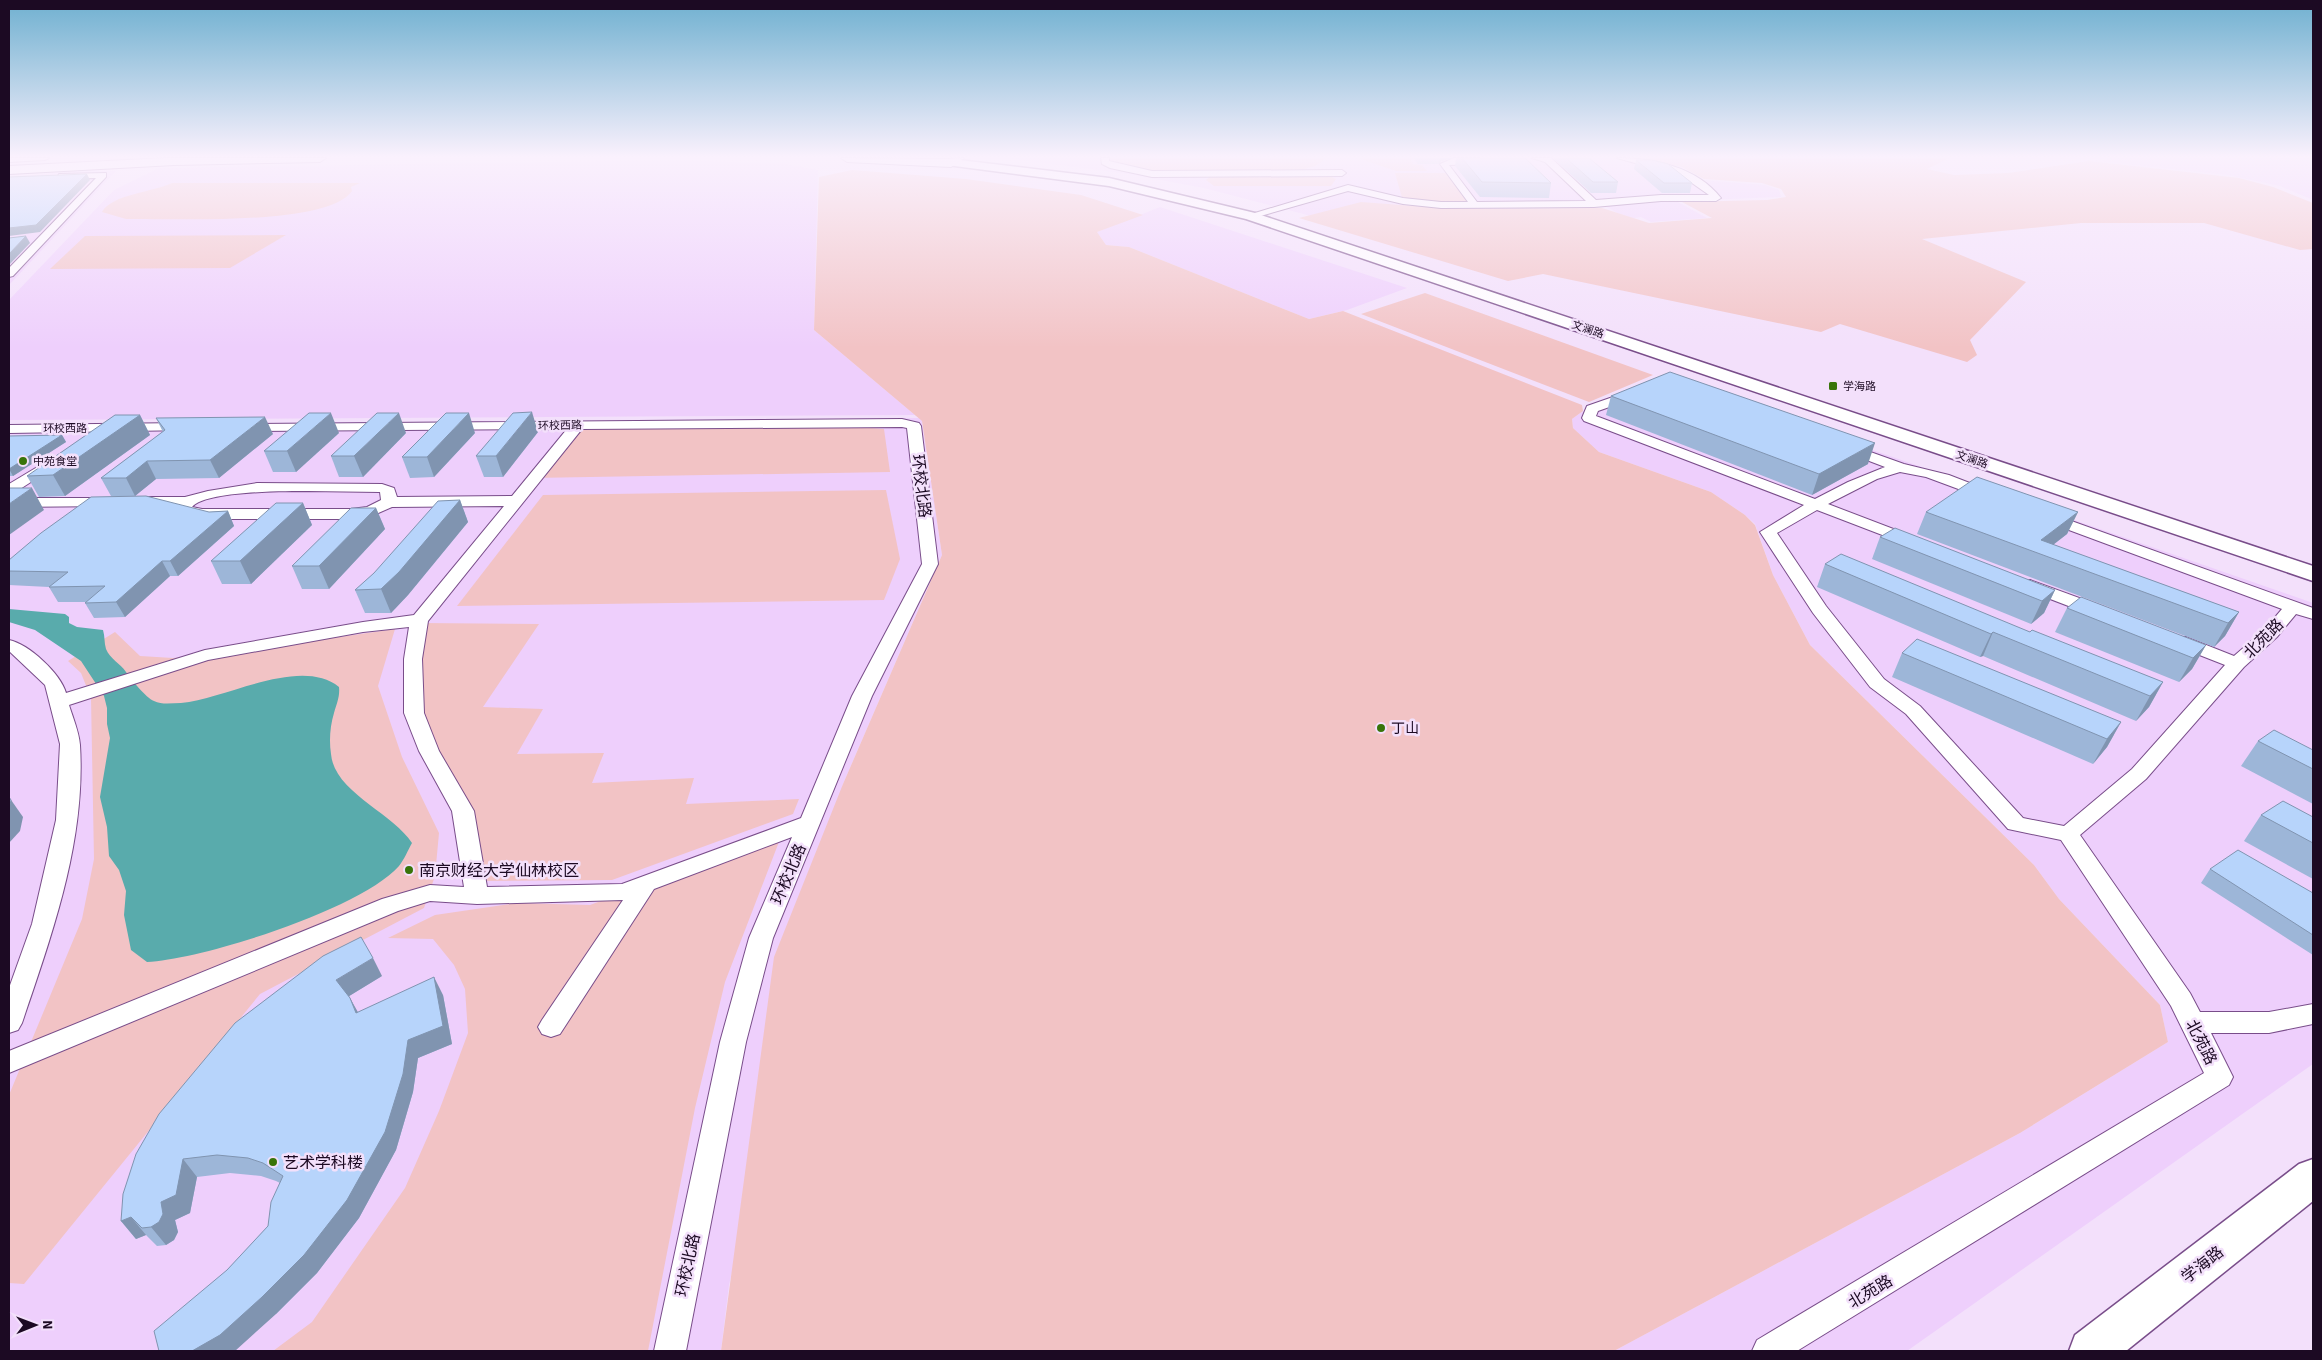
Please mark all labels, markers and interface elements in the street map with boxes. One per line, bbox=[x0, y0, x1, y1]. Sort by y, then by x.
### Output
street label: 文澜路 bbox=[1570, 317, 1606, 342]
place label: 学海路 bbox=[1843, 379, 1876, 394]
marker: 学海路 bbox=[1827, 380, 1839, 392]
street label: 环校西路 bbox=[538, 418, 582, 433]
street label: 环校西路 bbox=[43, 421, 87, 436]
street label: 文澜路 bbox=[1954, 447, 1990, 472]
street label: 环校北路 bbox=[906, 453, 936, 519]
place label: 中苑食堂 bbox=[33, 454, 77, 469]
marker: 中苑食堂 bbox=[17, 455, 29, 467]
street label: 北苑路 bbox=[2239, 614, 2288, 663]
place label: 丁山 bbox=[1391, 719, 1419, 739]
marker: 丁山 bbox=[1375, 722, 1387, 734]
street label: 环校北路 bbox=[766, 841, 812, 908]
place label: 南京财经大学仙林校区 bbox=[419, 860, 579, 882]
marker: 南京财经大学仙林校区 bbox=[403, 864, 415, 876]
street label: 北苑路 bbox=[2180, 1016, 2222, 1069]
place label: 艺术学科楼 bbox=[283, 1152, 363, 1174]
marker: 艺术学科楼 bbox=[267, 1156, 279, 1168]
street label: 环校北路 bbox=[671, 1232, 705, 1299]
street label: 学海路 bbox=[2177, 1241, 2228, 1288]
street label: 北苑路 bbox=[1844, 1270, 1897, 1314]
north arrow bbox=[10, 1300, 60, 1350]
text: N bbox=[37, 1320, 57, 1330]

